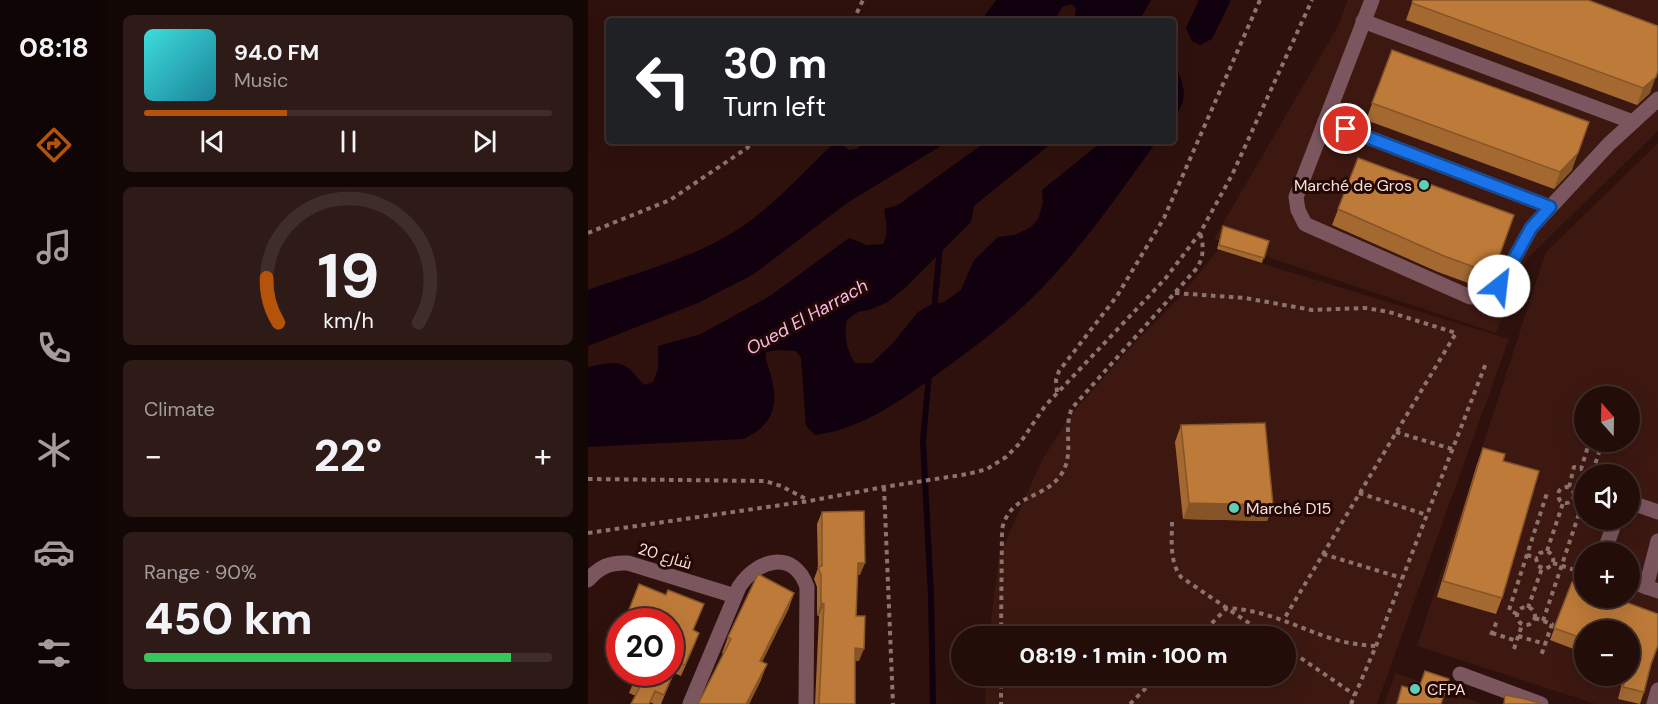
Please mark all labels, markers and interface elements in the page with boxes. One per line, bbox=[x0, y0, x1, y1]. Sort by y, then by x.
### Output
text: 08:18 bbox=[19, 30, 89, 65]
text: 30 m bbox=[723, 36, 827, 91]
text: 94.0 FM bbox=[234, 38, 319, 67]
icon: left bbox=[624, 42, 702, 120]
text: Music bbox=[234, 67, 289, 93]
text: Turn left bbox=[723, 89, 826, 124]
pin bbox=[1320, 103, 1371, 154]
icon: arrive bbox=[1329, 112, 1362, 145]
icon: directions bbox=[33, 124, 75, 166]
icon: previous bbox=[196, 125, 229, 158]
icon: pause bbox=[332, 125, 365, 158]
icon: next bbox=[468, 125, 501, 158]
place label: Marché de Gros bbox=[1294, 175, 1412, 196]
marker: Marché de Gros bbox=[1417, 178, 1431, 192]
icon: music bbox=[33, 226, 75, 268]
text: 19 bbox=[317, 235, 379, 316]
position arrow bbox=[1467, 254, 1531, 318]
water label: Oued El Harrach bbox=[742, 274, 872, 360]
text: km/h bbox=[323, 307, 373, 335]
icon: phone bbox=[33, 327, 75, 369]
north arrow bbox=[1574, 386, 1640, 452]
map controls bbox=[1574, 386, 1640, 686]
text: Climate bbox=[144, 396, 215, 422]
text: 22° bbox=[314, 426, 382, 485]
icon: climate bbox=[33, 429, 75, 471]
text: − bbox=[144, 434, 162, 477]
text: + bbox=[534, 434, 552, 477]
button: sound bbox=[1574, 464, 1640, 530]
place label: Marché D15 bbox=[1246, 498, 1331, 519]
marker: Marché D15 bbox=[1227, 501, 1241, 515]
icon: car bbox=[33, 531, 75, 573]
street label: شارع 20 bbox=[635, 538, 694, 575]
button: + bbox=[1574, 542, 1640, 608]
text: Range · 90% bbox=[144, 559, 257, 585]
text: 450 km bbox=[144, 589, 313, 648]
speed limit sign: 20 bbox=[606, 608, 684, 686]
button: − bbox=[1574, 620, 1640, 686]
icon: filters bbox=[33, 632, 75, 674]
text: 08:19 · 1 min · 100 m bbox=[1020, 641, 1227, 670]
place label: CFPA bbox=[1427, 679, 1466, 700]
marker: CFPA bbox=[1408, 682, 1422, 696]

